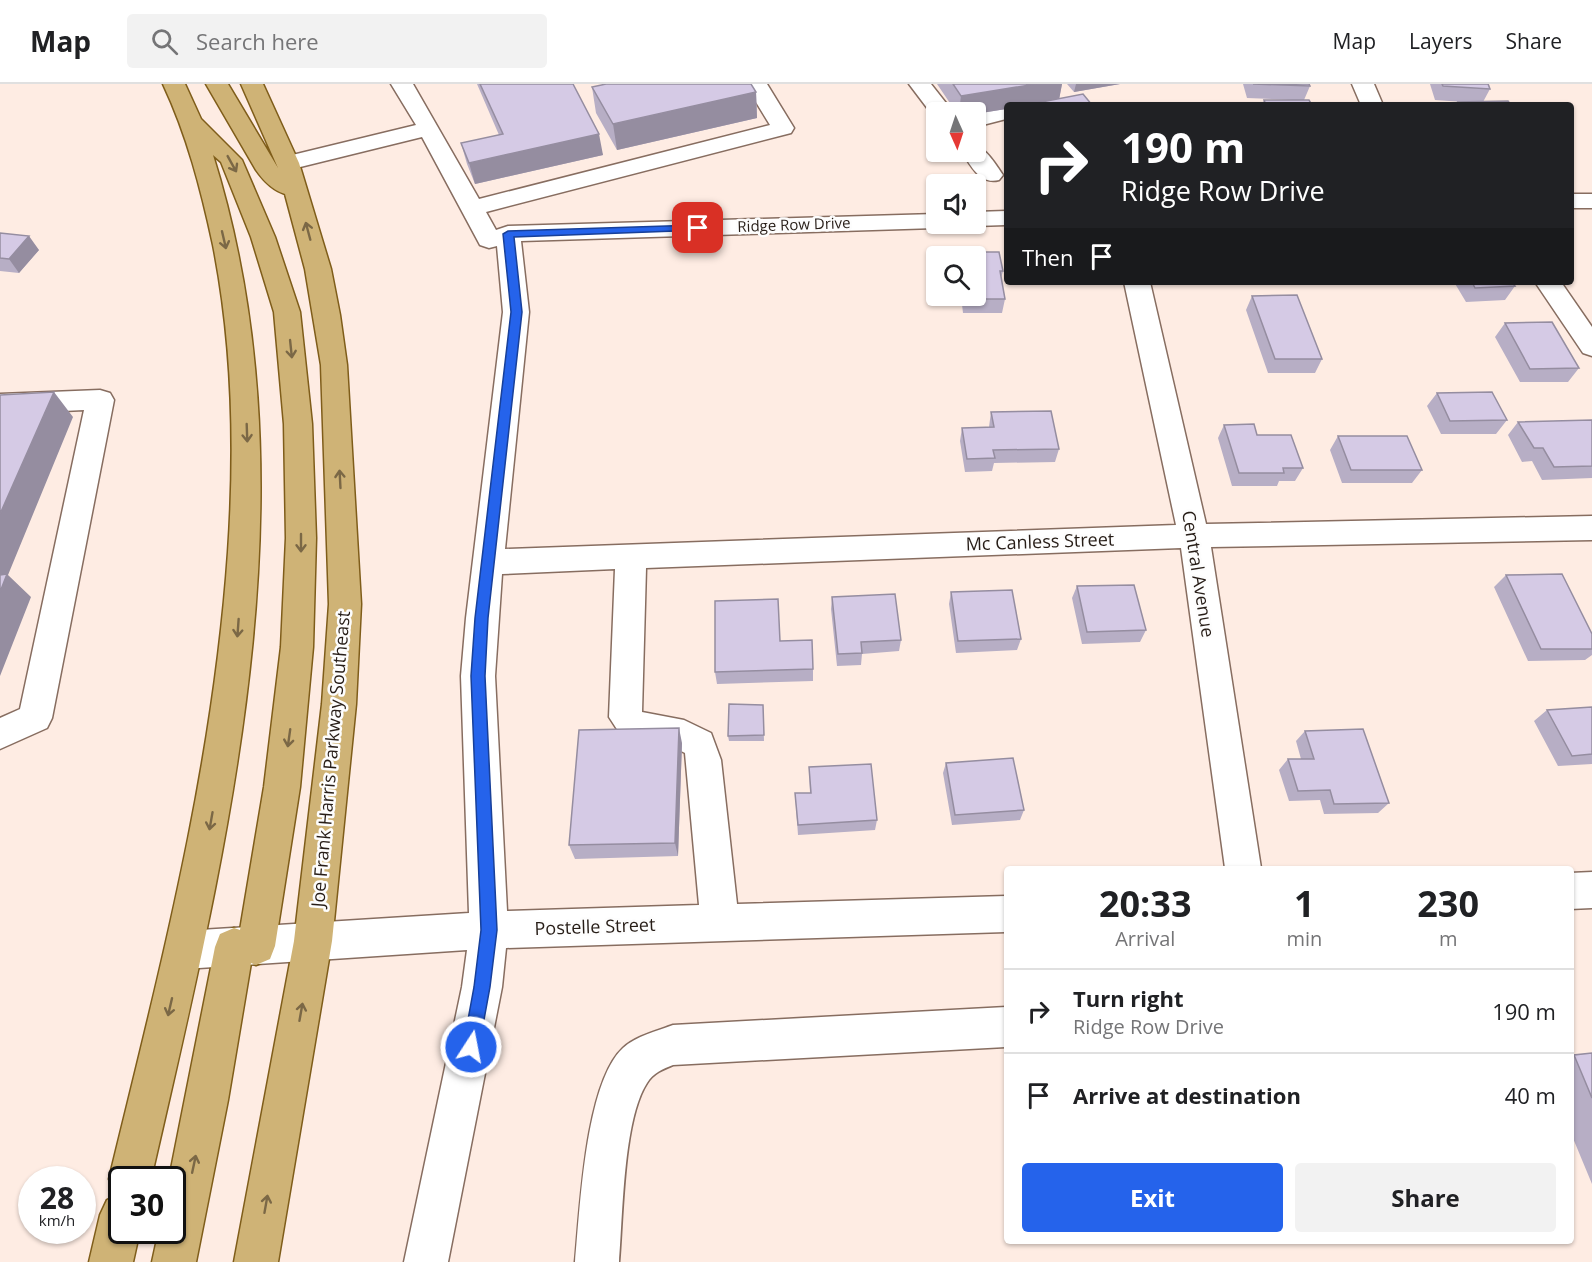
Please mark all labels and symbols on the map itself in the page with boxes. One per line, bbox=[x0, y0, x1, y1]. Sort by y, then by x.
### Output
north arrow bbox=[926, 102, 986, 162]
one-way arrow bbox=[226, 155, 238, 172]
pin bbox=[672, 202, 723, 253]
street label: Ridge Row Drive bbox=[737, 212, 851, 236]
one-way arrow bbox=[302, 221, 313, 240]
one-way arrow bbox=[219, 229, 230, 249]
one-way arrow bbox=[286, 338, 297, 358]
one-way arrow bbox=[241, 422, 253, 442]
one-way arrow bbox=[335, 469, 346, 489]
street label: Central Avenue bbox=[1177, 509, 1221, 639]
street label: Mc Canless Street bbox=[965, 526, 1115, 556]
one-way arrow bbox=[295, 533, 307, 553]
street label: Joe Frank Harris Parkway Southeast bbox=[305, 610, 355, 910]
one-way arrow bbox=[232, 617, 243, 637]
one-way arrow bbox=[283, 728, 294, 747]
one-way arrow bbox=[205, 810, 216, 830]
street label: Postelle Street bbox=[534, 912, 656, 940]
one-way arrow bbox=[164, 997, 176, 1016]
one-way arrow bbox=[296, 1003, 307, 1023]
position arrow bbox=[439, 1015, 503, 1079]
one-way arrow bbox=[189, 1154, 200, 1174]
speed limit sign: 30 bbox=[108, 1166, 186, 1244]
one-way arrow bbox=[261, 1195, 272, 1215]

